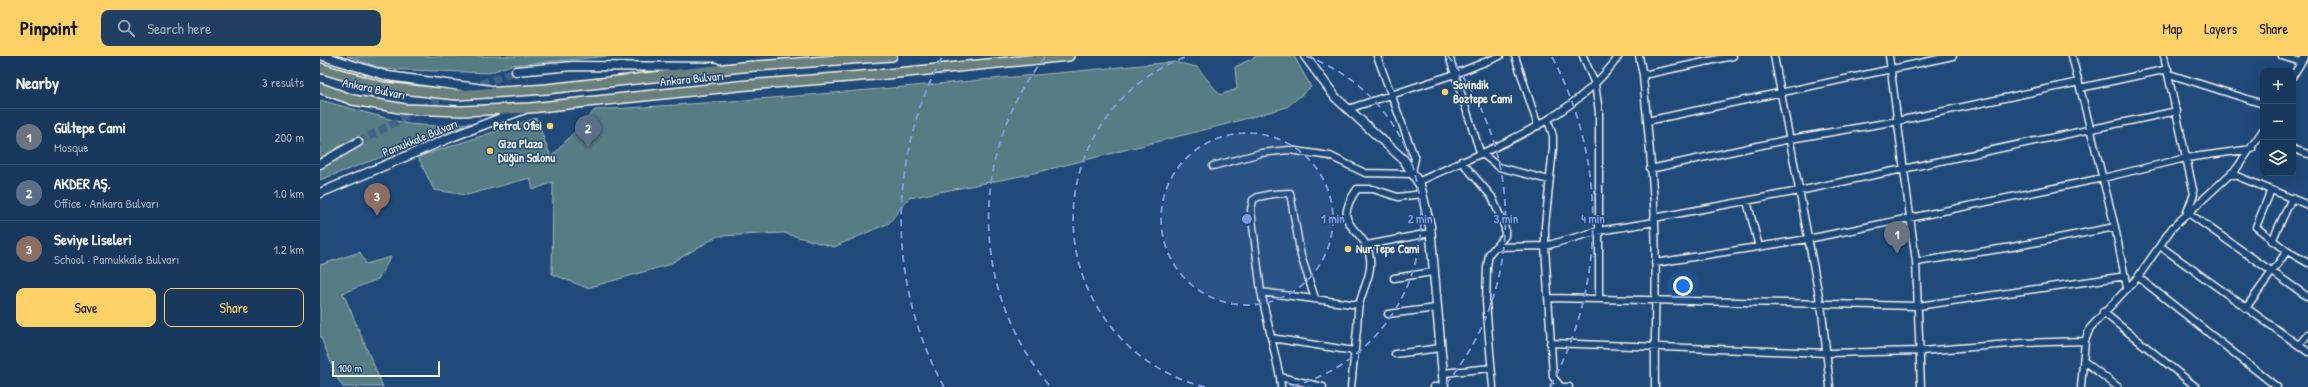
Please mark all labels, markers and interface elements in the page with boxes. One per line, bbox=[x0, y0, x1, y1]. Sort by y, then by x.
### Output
search box bbox=[101, 10, 381, 46]
text: Pinpoint bbox=[20, 15, 77, 41]
icon: search bbox=[115, 17, 137, 39]
text: Search here bbox=[147, 18, 211, 39]
text: Map bbox=[2162, 19, 2182, 38]
text: Layers bbox=[2204, 19, 2237, 38]
text: Share bbox=[2259, 19, 2288, 38]
street label: Ankara Bulvarı bbox=[659, 67, 725, 90]
map controls bbox=[2260, 68, 2296, 176]
button: + bbox=[2260, 68, 2296, 104]
text: Nearby bbox=[16, 71, 59, 94]
text: 3 results bbox=[262, 73, 304, 91]
street label: Ankara Bulvarı bbox=[341, 74, 407, 103]
place label: Sevindik Boztepe Cami bbox=[1453, 76, 1513, 108]
marker: Sevindik Boztepe Cami bbox=[1440, 87, 1450, 97]
button: − bbox=[2260, 104, 2296, 140]
street label: Pamukkale Bulvarı bbox=[380, 115, 460, 160]
pin: 2 bbox=[575, 115, 601, 148]
text: Gültepe Cami bbox=[54, 117, 126, 138]
place label: Petrol Ofisi bbox=[493, 117, 542, 134]
marker: Petrol Ofisi bbox=[545, 121, 555, 131]
text: 1 bbox=[27, 128, 31, 146]
text: 200 m bbox=[274, 128, 304, 146]
place label: Giza Plaza Düğün Salonu bbox=[498, 135, 555, 167]
text: Mosque bbox=[54, 138, 88, 156]
button: layers bbox=[2260, 140, 2296, 176]
marker: Giza Plaza Düğün Salonu bbox=[485, 146, 495, 156]
text: AKDER AŞ. bbox=[54, 173, 111, 194]
pin: 3 bbox=[364, 183, 390, 216]
text: 2 bbox=[26, 184, 32, 202]
text: 1.0 km bbox=[273, 184, 304, 202]
text: Office · Ankara Bulvarı bbox=[54, 194, 159, 212]
text: 1 min bbox=[1321, 210, 1345, 227]
text: 2 min bbox=[1408, 210, 1433, 227]
text: 3 min bbox=[1494, 210, 1519, 227]
text: 4 min bbox=[1581, 210, 1605, 227]
centre of rings bbox=[1240, 212, 1254, 226]
pin: 1 bbox=[1884, 221, 1910, 254]
text: Seviye Liseleri bbox=[54, 229, 132, 250]
text: 3 bbox=[26, 240, 32, 258]
text: 1.2 km bbox=[273, 240, 304, 258]
place label: Nur Tepe Cami bbox=[1356, 240, 1420, 258]
marker: Nur Tepe Cami bbox=[1343, 244, 1353, 254]
text: School · Pamukkale Bulvarı bbox=[54, 250, 179, 268]
your location bbox=[1673, 276, 1693, 296]
button: Save bbox=[16, 288, 156, 327]
button: Share bbox=[164, 288, 304, 327]
scale bar bbox=[332, 359, 440, 378]
text: 100 m bbox=[338, 361, 362, 375]

